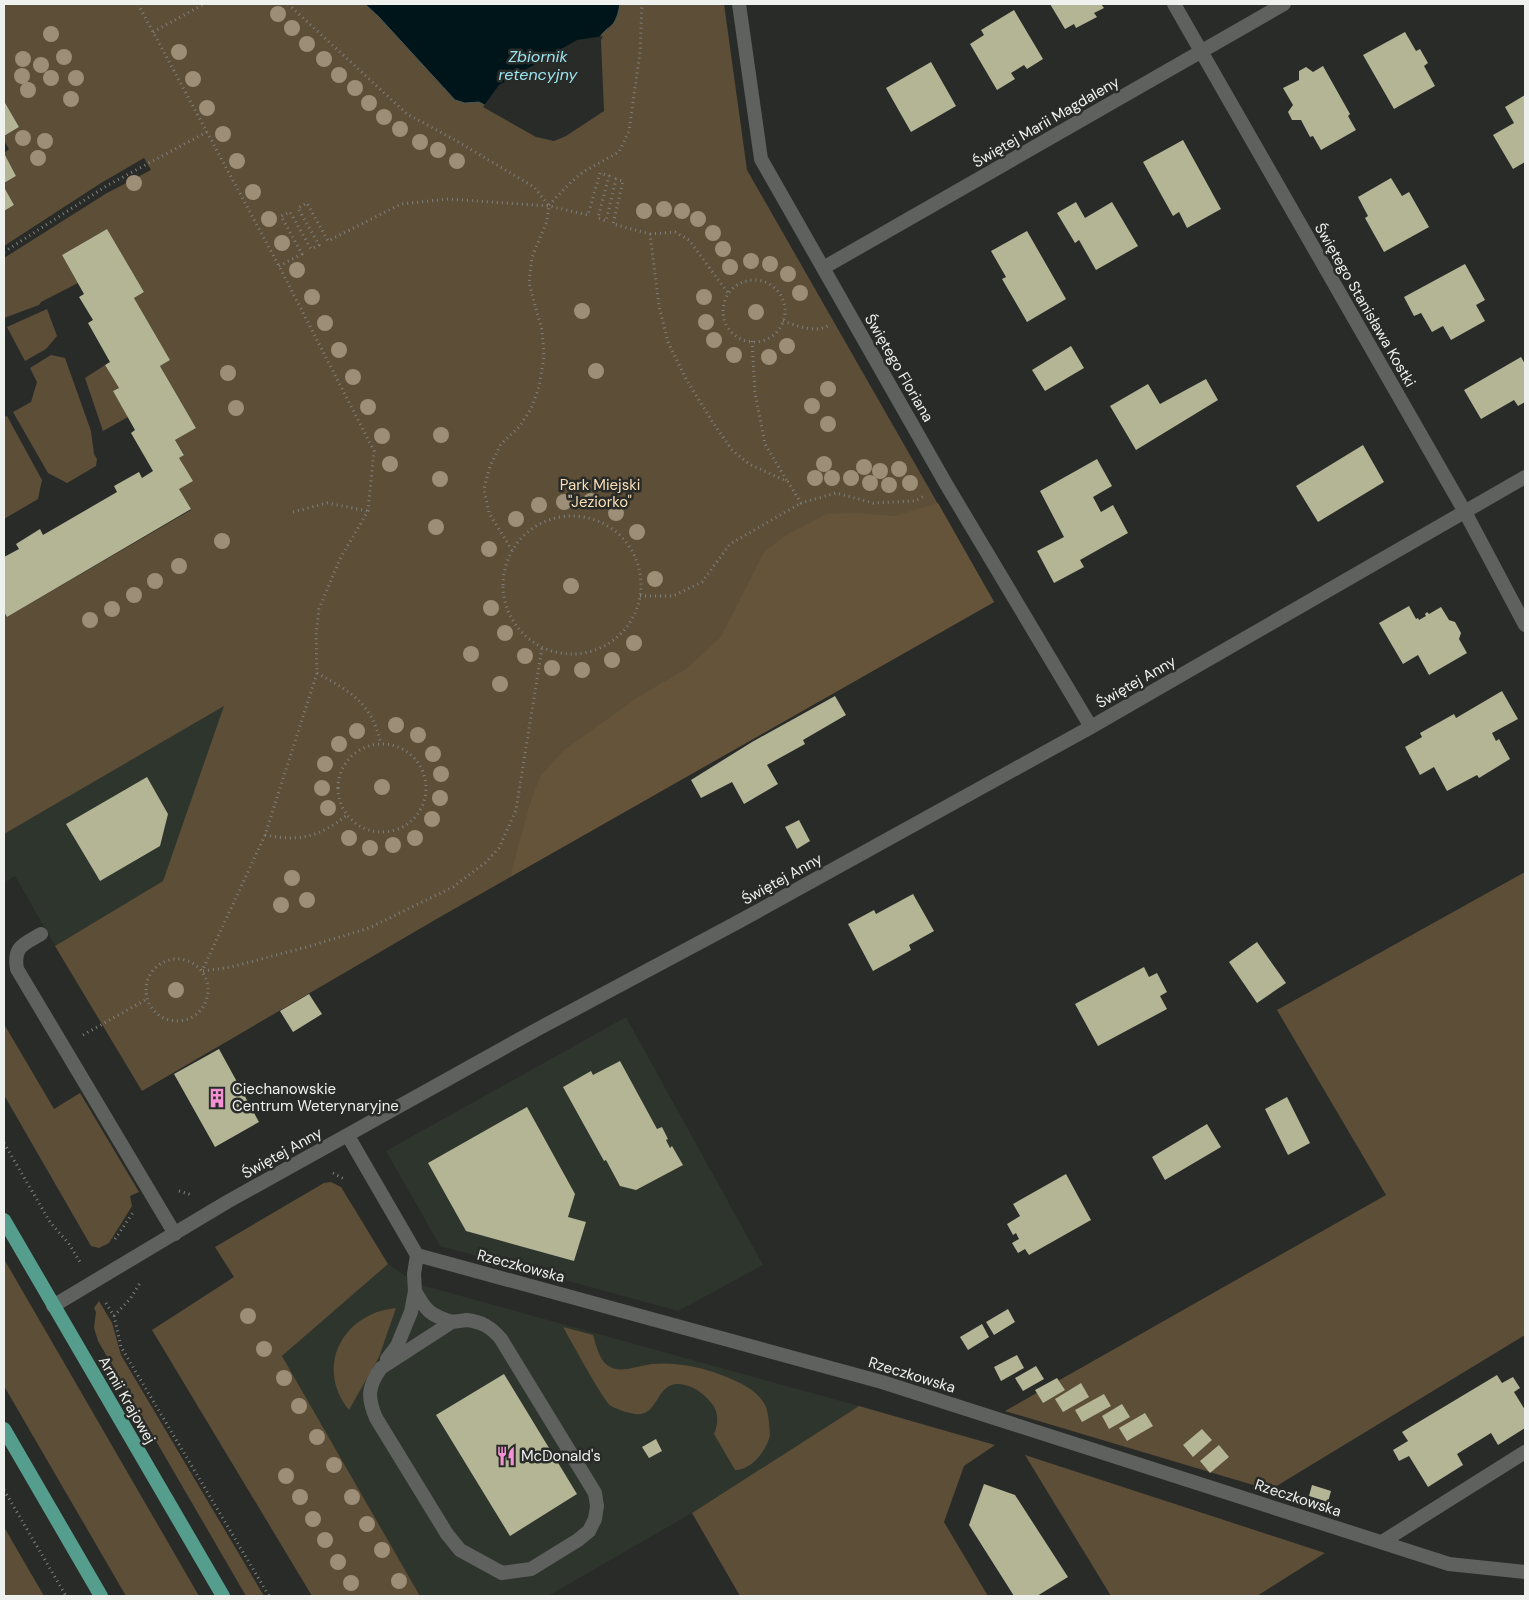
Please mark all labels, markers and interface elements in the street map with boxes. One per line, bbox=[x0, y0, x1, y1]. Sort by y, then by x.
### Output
water label: Zbiornik retencyjny bbox=[499, 46, 579, 85]
street label: Świętej Marii Magdaleny bbox=[969, 71, 1124, 172]
street label: Świętego Stanisława Kostki bbox=[1310, 219, 1420, 391]
street label: Świętego Floriana bbox=[860, 310, 938, 426]
park label: Park Miejski "Jeziorko" bbox=[560, 475, 640, 512]
street label: Świętej Anny bbox=[1092, 651, 1180, 713]
street label: Świętej Anny bbox=[738, 848, 826, 909]
place label: Ciechanowskie Centrum Weterynaryjne bbox=[232, 1079, 399, 1116]
building icon: Ciechanowskie Centrum Weterynaryjne bbox=[206, 1087, 228, 1109]
street label: Świętej Anny bbox=[238, 1122, 326, 1183]
street label: Rzeczkowska bbox=[475, 1245, 567, 1287]
street label: Rzeczkowska bbox=[866, 1352, 958, 1398]
street label: Armii Krajowej bbox=[94, 1353, 160, 1447]
restaurant icon: McDonald's bbox=[495, 1445, 517, 1467]
place label: McDonald's bbox=[521, 1446, 601, 1466]
street label: Rzeczkowska bbox=[1252, 1475, 1344, 1521]

